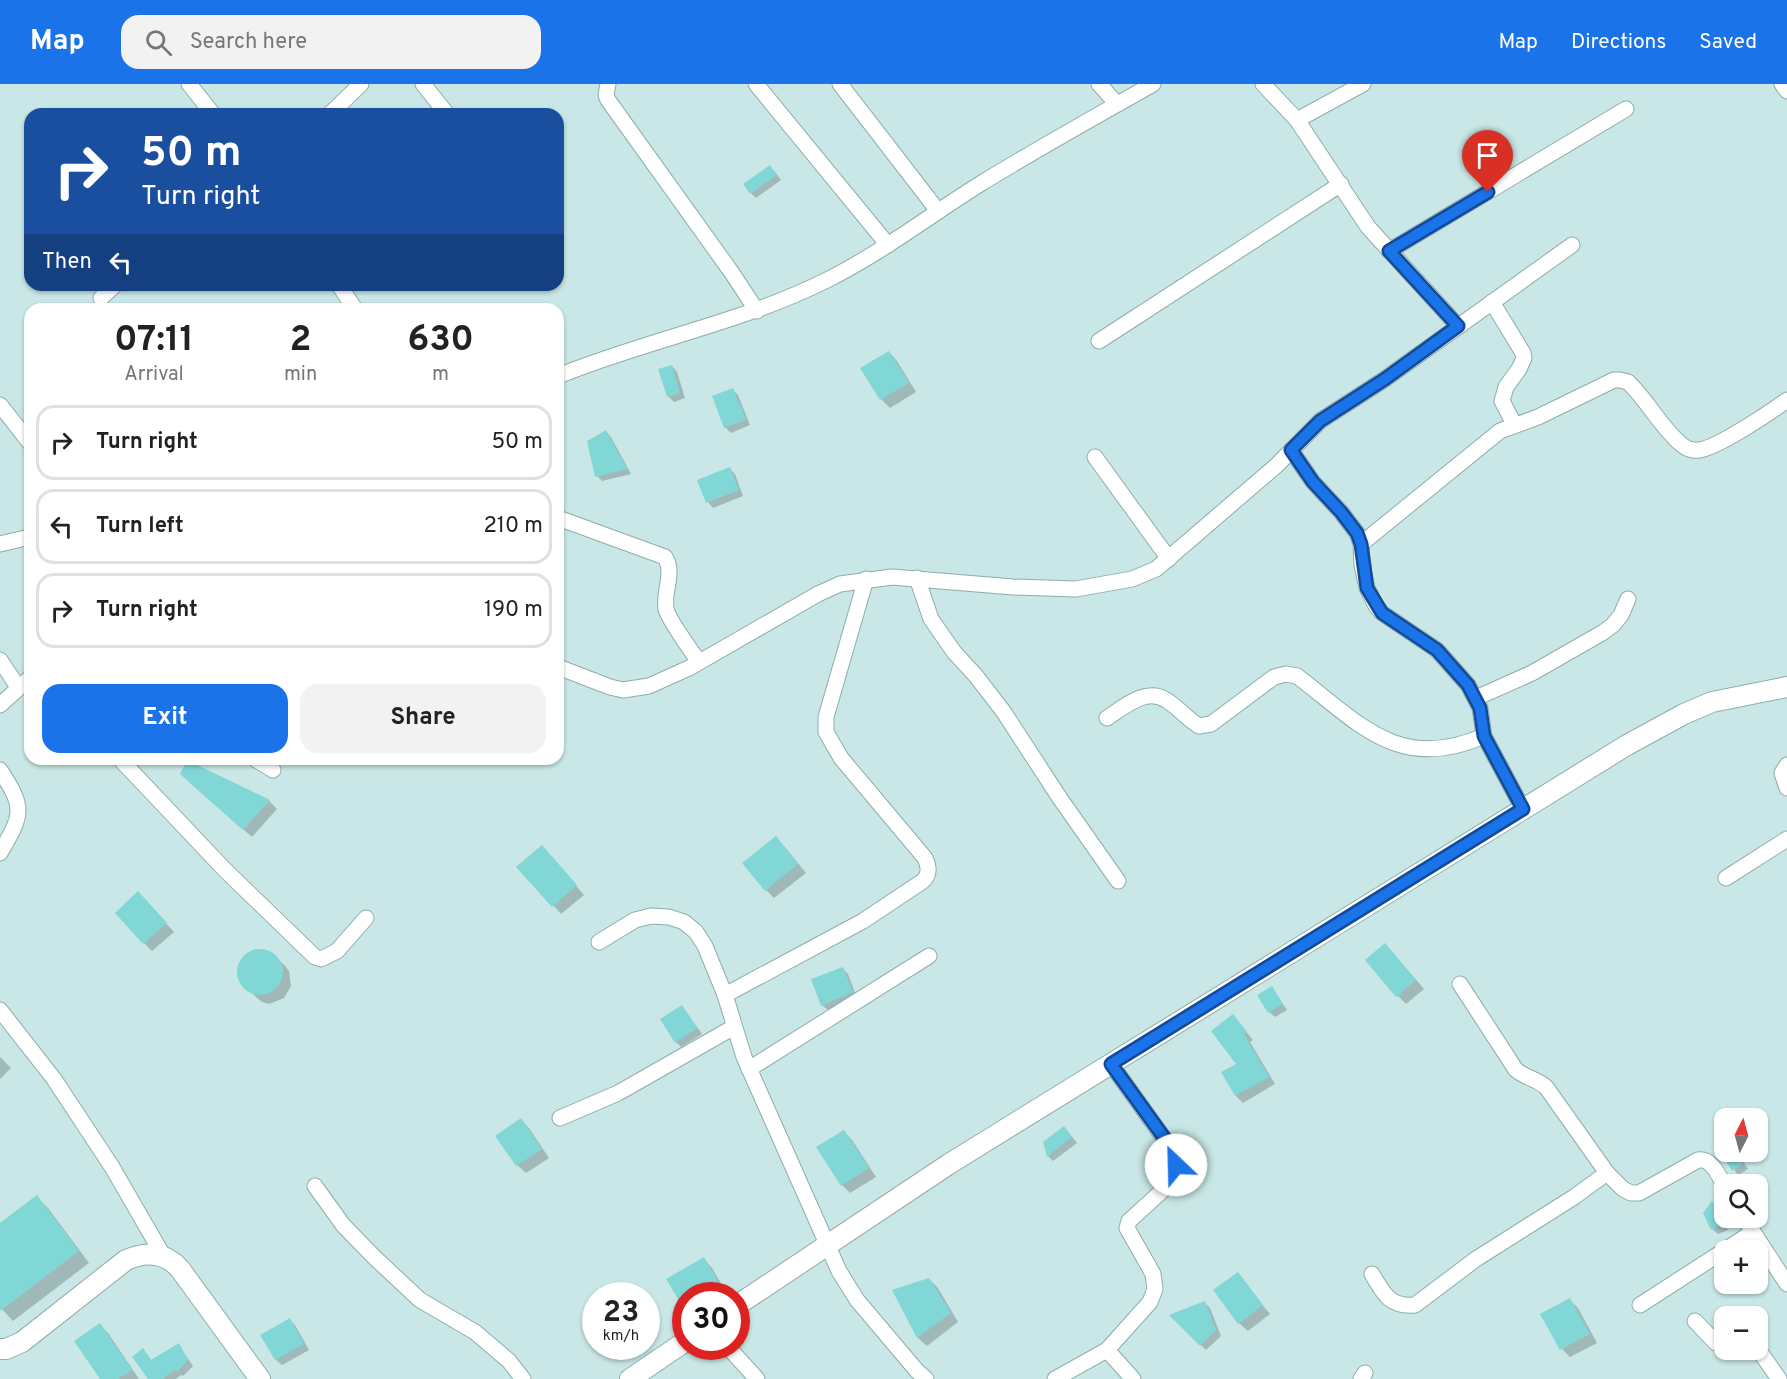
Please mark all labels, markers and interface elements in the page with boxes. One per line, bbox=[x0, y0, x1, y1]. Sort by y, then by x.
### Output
search box bbox=[121, 15, 541, 69]
text: Map bbox=[30, 24, 85, 60]
icon: search bbox=[142, 26, 175, 59]
text: Search here bbox=[190, 29, 307, 56]
text: Map bbox=[1498, 29, 1538, 56]
text: Directions bbox=[1571, 29, 1666, 56]
text: Saved bbox=[1699, 29, 1757, 56]
text: 50 m bbox=[141, 128, 242, 181]
pin bbox=[1462, 130, 1513, 192]
icon: right bbox=[42, 132, 120, 210]
icon: arrive bbox=[1471, 139, 1504, 172]
text: Turn right bbox=[141, 180, 260, 214]
icon: left bbox=[104, 246, 137, 279]
text: Then bbox=[42, 249, 92, 276]
text: 07:11 bbox=[114, 318, 194, 364]
text: 2 bbox=[290, 318, 312, 364]
text: 630 bbox=[407, 318, 474, 364]
text: Arrival bbox=[124, 362, 184, 388]
text: min bbox=[284, 362, 317, 388]
text: m bbox=[432, 362, 449, 388]
icon: right bbox=[45, 426, 78, 459]
text: Turn right bbox=[96, 429, 198, 456]
text: 50 m bbox=[491, 429, 543, 456]
icon: left bbox=[45, 510, 78, 543]
text: Turn left bbox=[96, 513, 184, 540]
text: 210 m bbox=[483, 513, 543, 540]
icon: right bbox=[45, 594, 78, 627]
text: Turn right bbox=[96, 597, 198, 624]
text: 190 m bbox=[484, 597, 543, 624]
button: Exit bbox=[42, 684, 288, 753]
button: Share bbox=[300, 684, 546, 753]
north arrow bbox=[1714, 1108, 1768, 1162]
map controls bbox=[1714, 1108, 1768, 1360]
position arrow bbox=[1144, 1133, 1208, 1197]
button: search bbox=[1714, 1174, 1768, 1228]
button: + bbox=[1714, 1240, 1768, 1294]
speed limit sign: 30 bbox=[672, 1282, 750, 1360]
text: 23 bbox=[603, 1295, 639, 1332]
button: − bbox=[1714, 1306, 1768, 1360]
text: km/h bbox=[603, 1327, 639, 1346]

